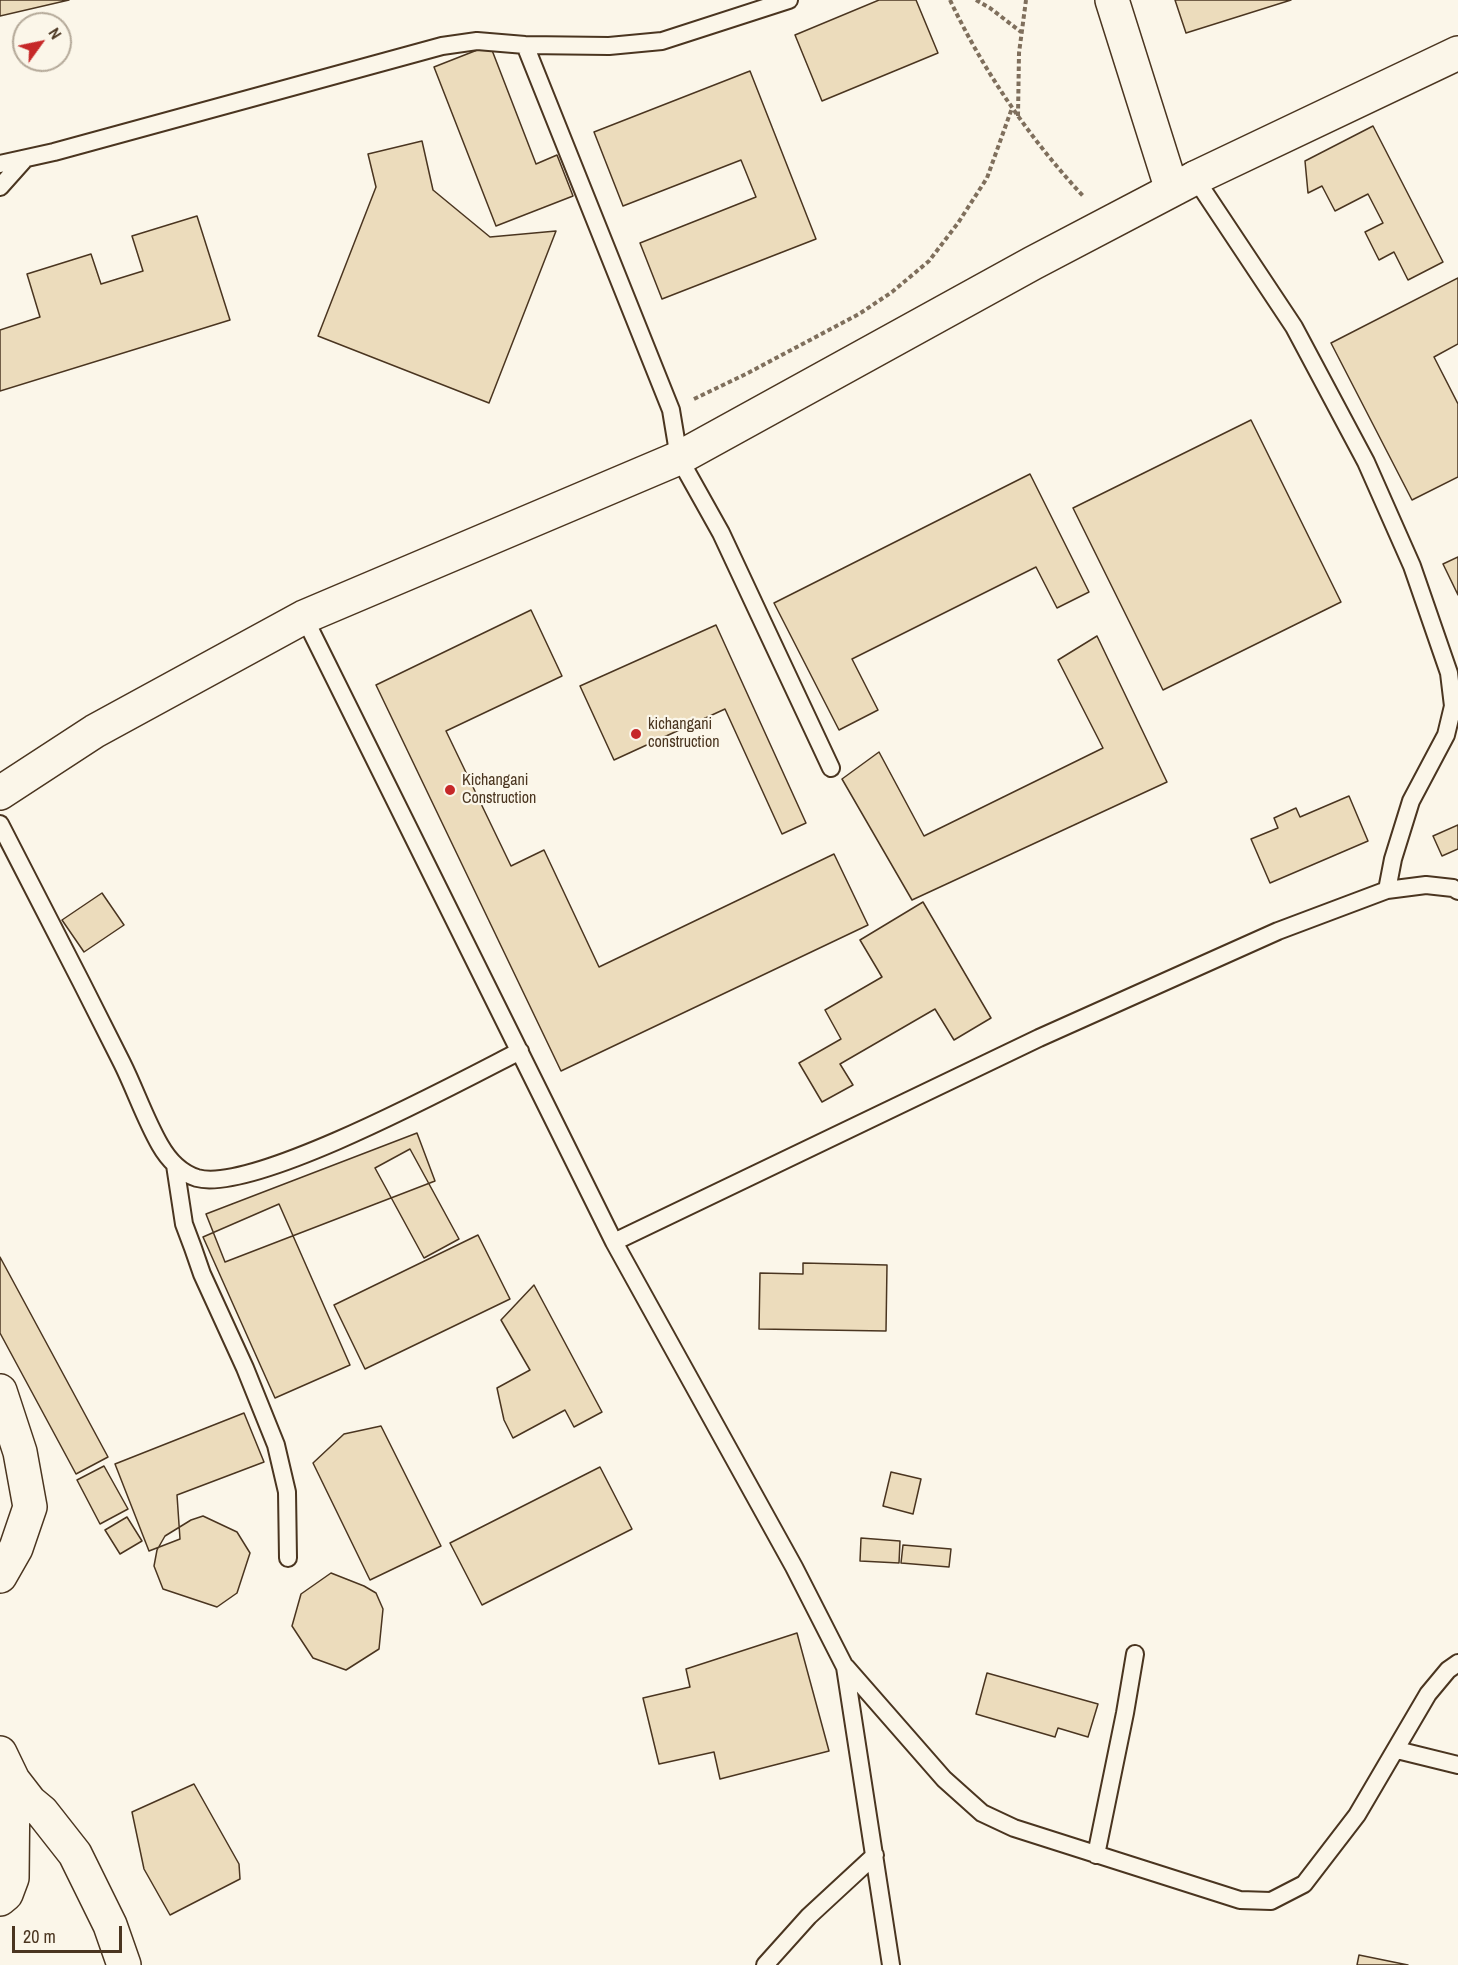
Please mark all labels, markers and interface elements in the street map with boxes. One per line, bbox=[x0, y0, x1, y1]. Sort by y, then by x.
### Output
north arrow bbox=[12, 12, 72, 72]
text: N bbox=[44, 23, 67, 43]
place label: kichangani construction bbox=[648, 715, 719, 753]
marker: kichangani construction bbox=[629, 727, 643, 741]
place label: Kichangani Construction bbox=[462, 771, 536, 809]
marker: Kichangani Construction bbox=[443, 783, 457, 797]
scale bar bbox=[15, 1914, 124, 1952]
text: 20 m bbox=[23, 1924, 56, 1949]

